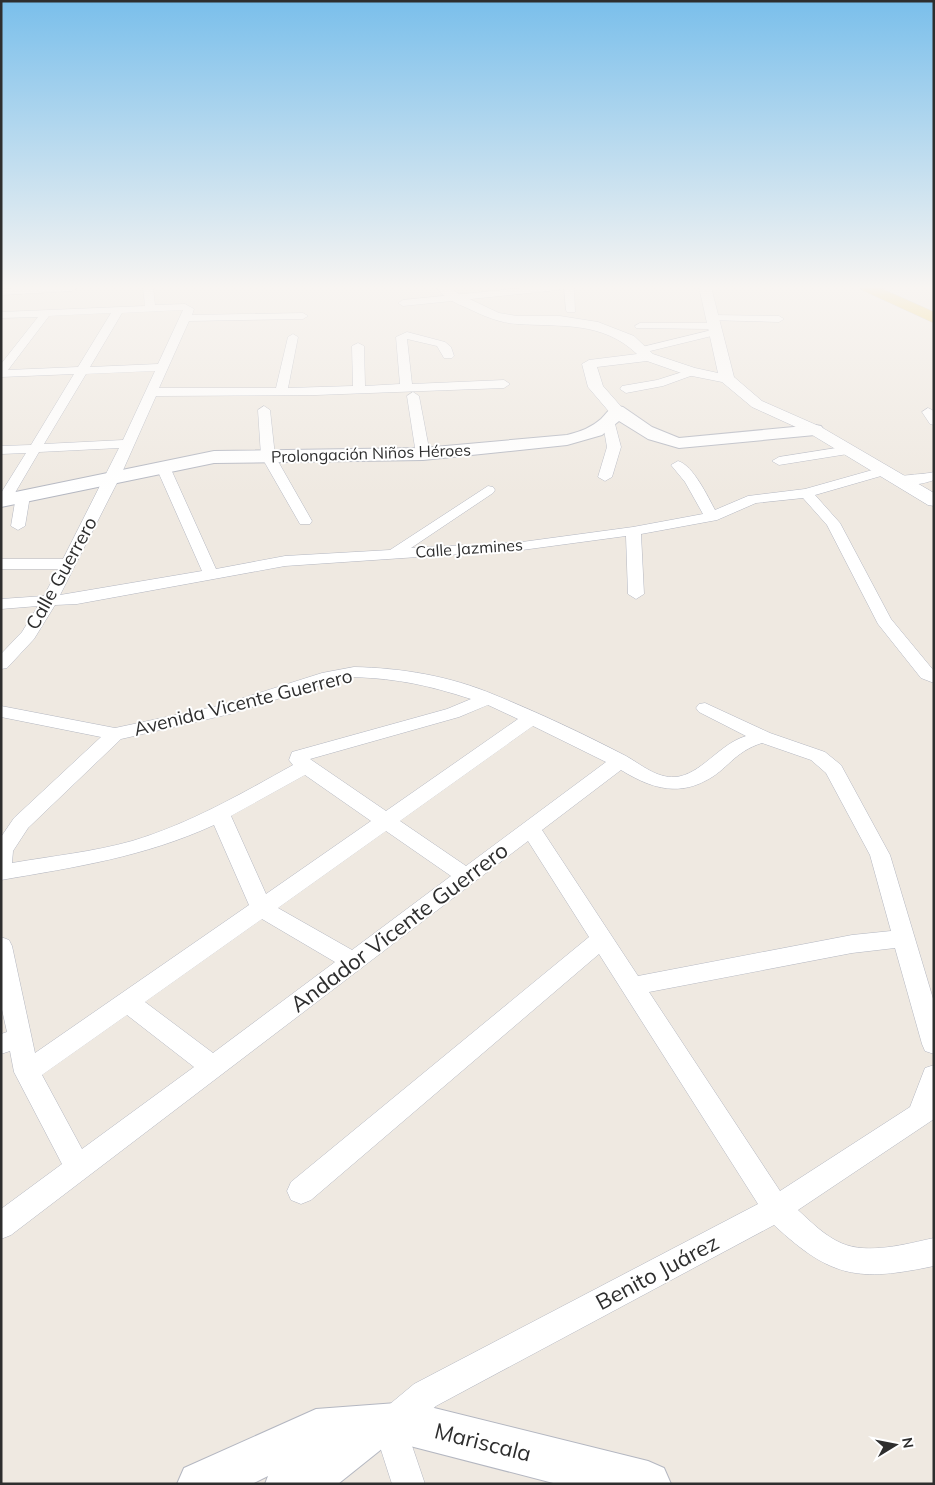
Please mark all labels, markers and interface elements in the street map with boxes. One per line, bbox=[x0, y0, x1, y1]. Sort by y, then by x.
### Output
street label: Prolongación Niños Héroes bbox=[271, 440, 471, 466]
street label: Calle Guerrero bbox=[20, 512, 102, 634]
street label: Calle Jazmines bbox=[415, 534, 524, 562]
street label: Avenida Vicente Guerrero bbox=[131, 663, 355, 741]
street label: Andador Vicente Guerrero bbox=[285, 836, 513, 1018]
street label: Benito Juárez bbox=[591, 1228, 723, 1316]
street label: Mariscala bbox=[432, 1416, 534, 1468]
north arrow bbox=[870, 1420, 920, 1470]
text: N bbox=[898, 1436, 918, 1450]

